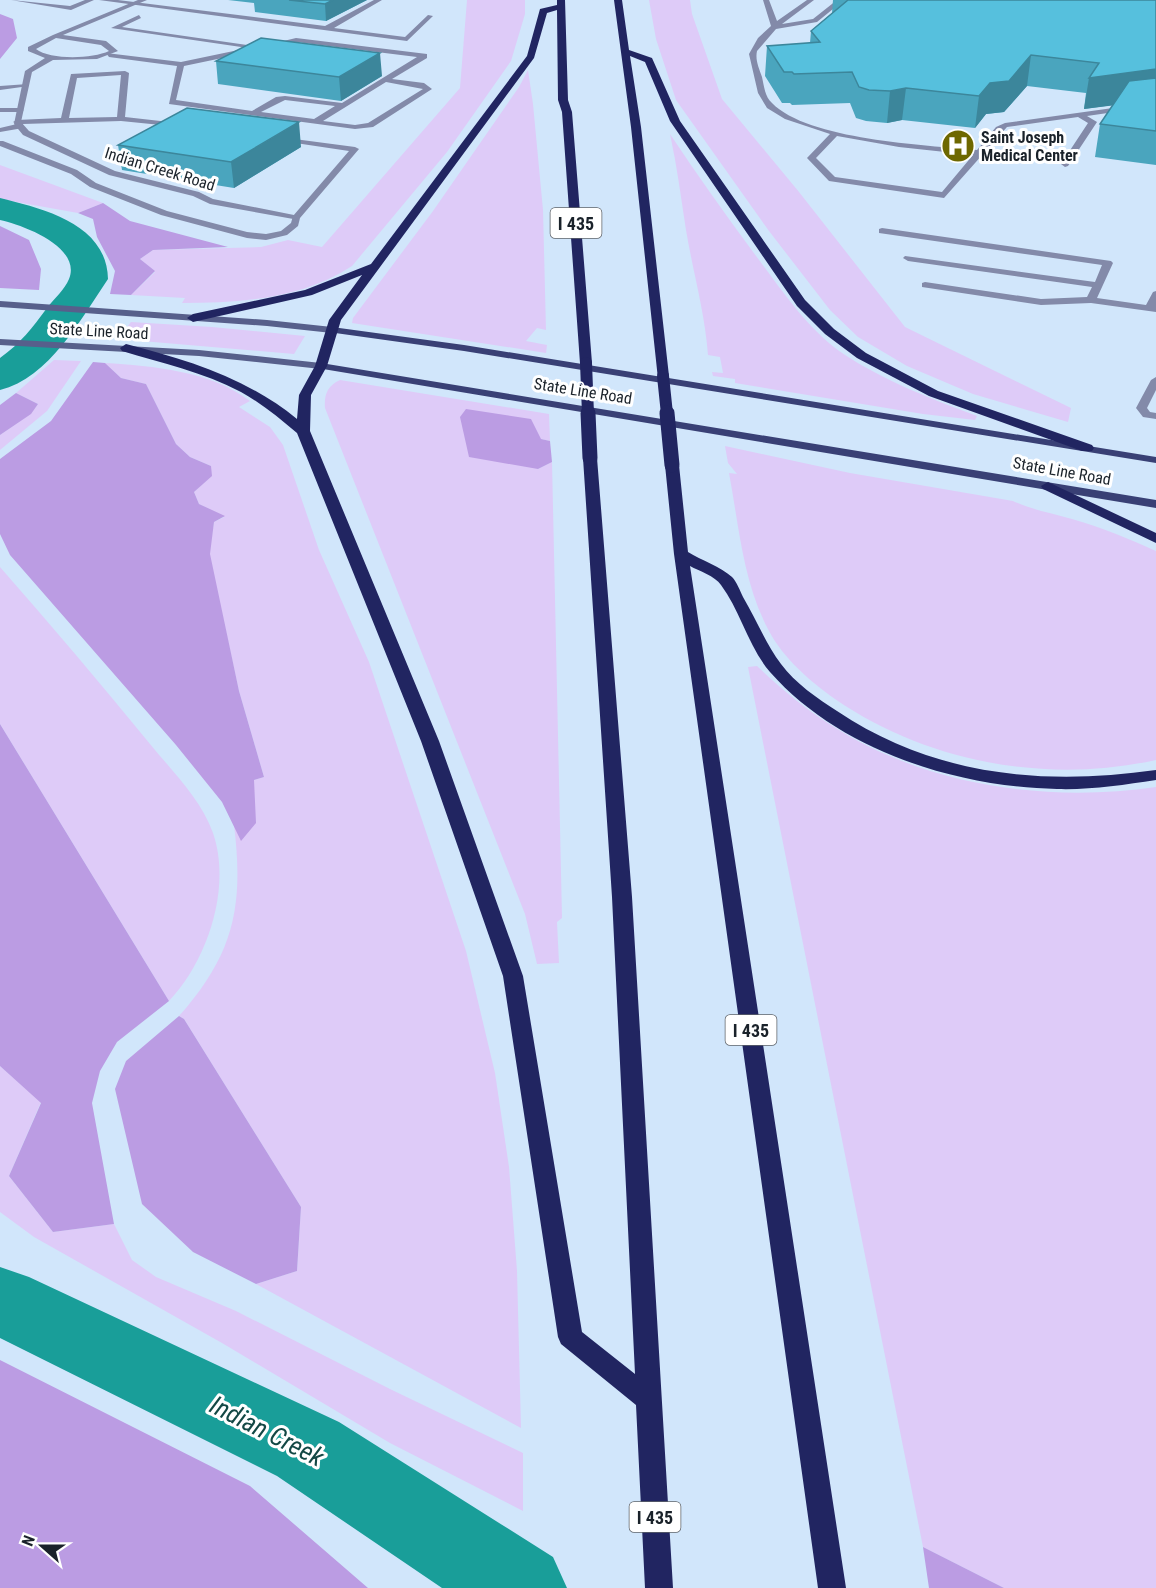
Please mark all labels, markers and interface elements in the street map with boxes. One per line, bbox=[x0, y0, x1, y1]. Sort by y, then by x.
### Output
hospital icon: Saint Joseph Medical Center bbox=[940, 128, 976, 164]
place label: Saint Joseph Medical Center bbox=[981, 128, 1078, 165]
street label: Indian Creek Road bbox=[103, 143, 217, 195]
road number: I 435 bbox=[550, 208, 602, 238]
street label: State Line Road bbox=[49, 319, 149, 343]
street label: State Line Road bbox=[533, 374, 633, 408]
street label: State Line Road bbox=[1012, 453, 1112, 489]
road number: I 435 bbox=[726, 1015, 777, 1045]
water label: Indian Creek bbox=[205, 1390, 330, 1473]
road number: I 435 bbox=[630, 1502, 680, 1532]
north arrow bbox=[12, 1516, 72, 1576]
text: N bbox=[18, 1533, 39, 1549]

